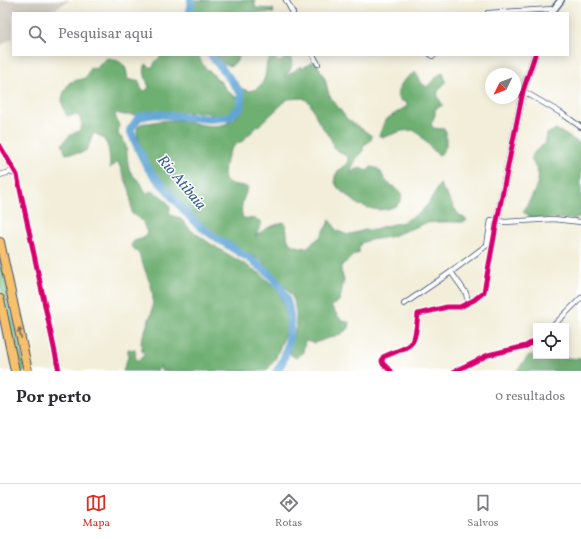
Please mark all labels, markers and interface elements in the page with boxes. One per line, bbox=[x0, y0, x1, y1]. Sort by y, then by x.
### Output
search box bbox=[12, 12, 569, 56]
icon: search bbox=[26, 23, 48, 45]
text: Pesquisar aqui bbox=[58, 24, 153, 45]
north arrow bbox=[485, 68, 521, 104]
water label: Rio Atibaia bbox=[152, 151, 210, 215]
map controls bbox=[533, 323, 569, 359]
button: locate bbox=[533, 323, 569, 359]
one-way arrow bbox=[16, 327, 22, 339]
text: Por perto bbox=[16, 386, 91, 409]
text: 0 resultados bbox=[495, 388, 565, 406]
tab: Mapa bbox=[83, 492, 110, 531]
tab: Rotas bbox=[275, 492, 302, 531]
tab: Salvos bbox=[467, 492, 498, 531]

